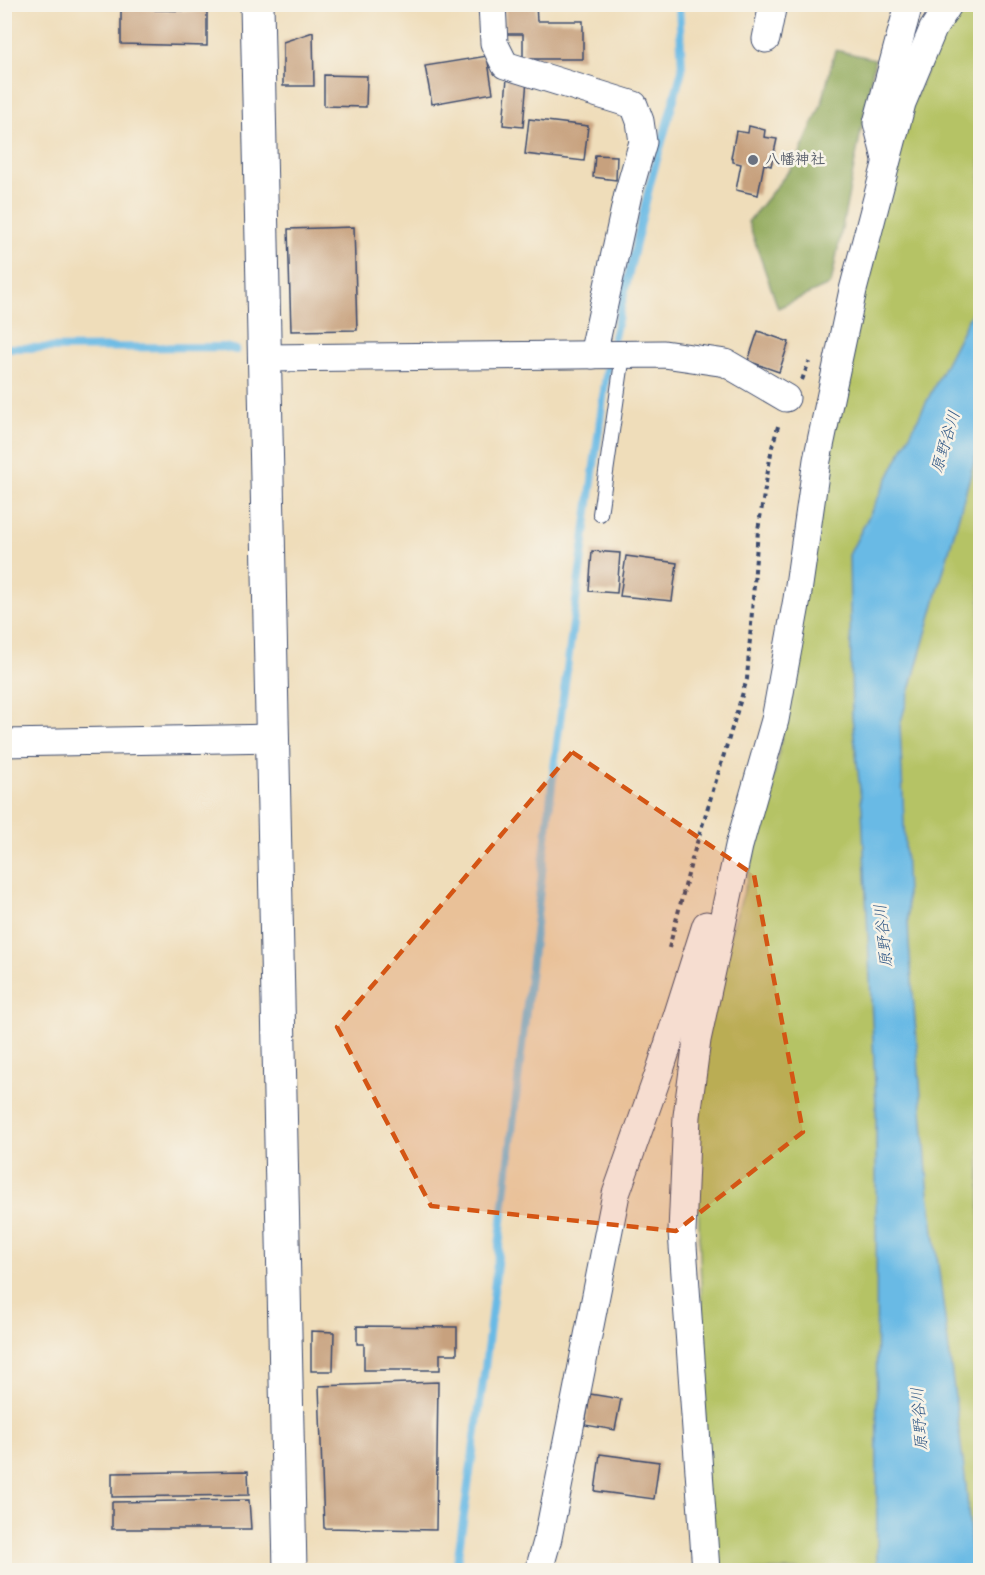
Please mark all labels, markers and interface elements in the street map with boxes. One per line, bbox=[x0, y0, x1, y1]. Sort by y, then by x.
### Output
place label: 八幡神社 bbox=[765, 148, 825, 172]
marker: 八幡神社 bbox=[746, 153, 760, 167]
water label: 原野谷川 bbox=[925, 408, 967, 476]
water label: 原野谷川 bbox=[868, 903, 900, 969]
water label: 原野谷川 bbox=[905, 1386, 935, 1452]

